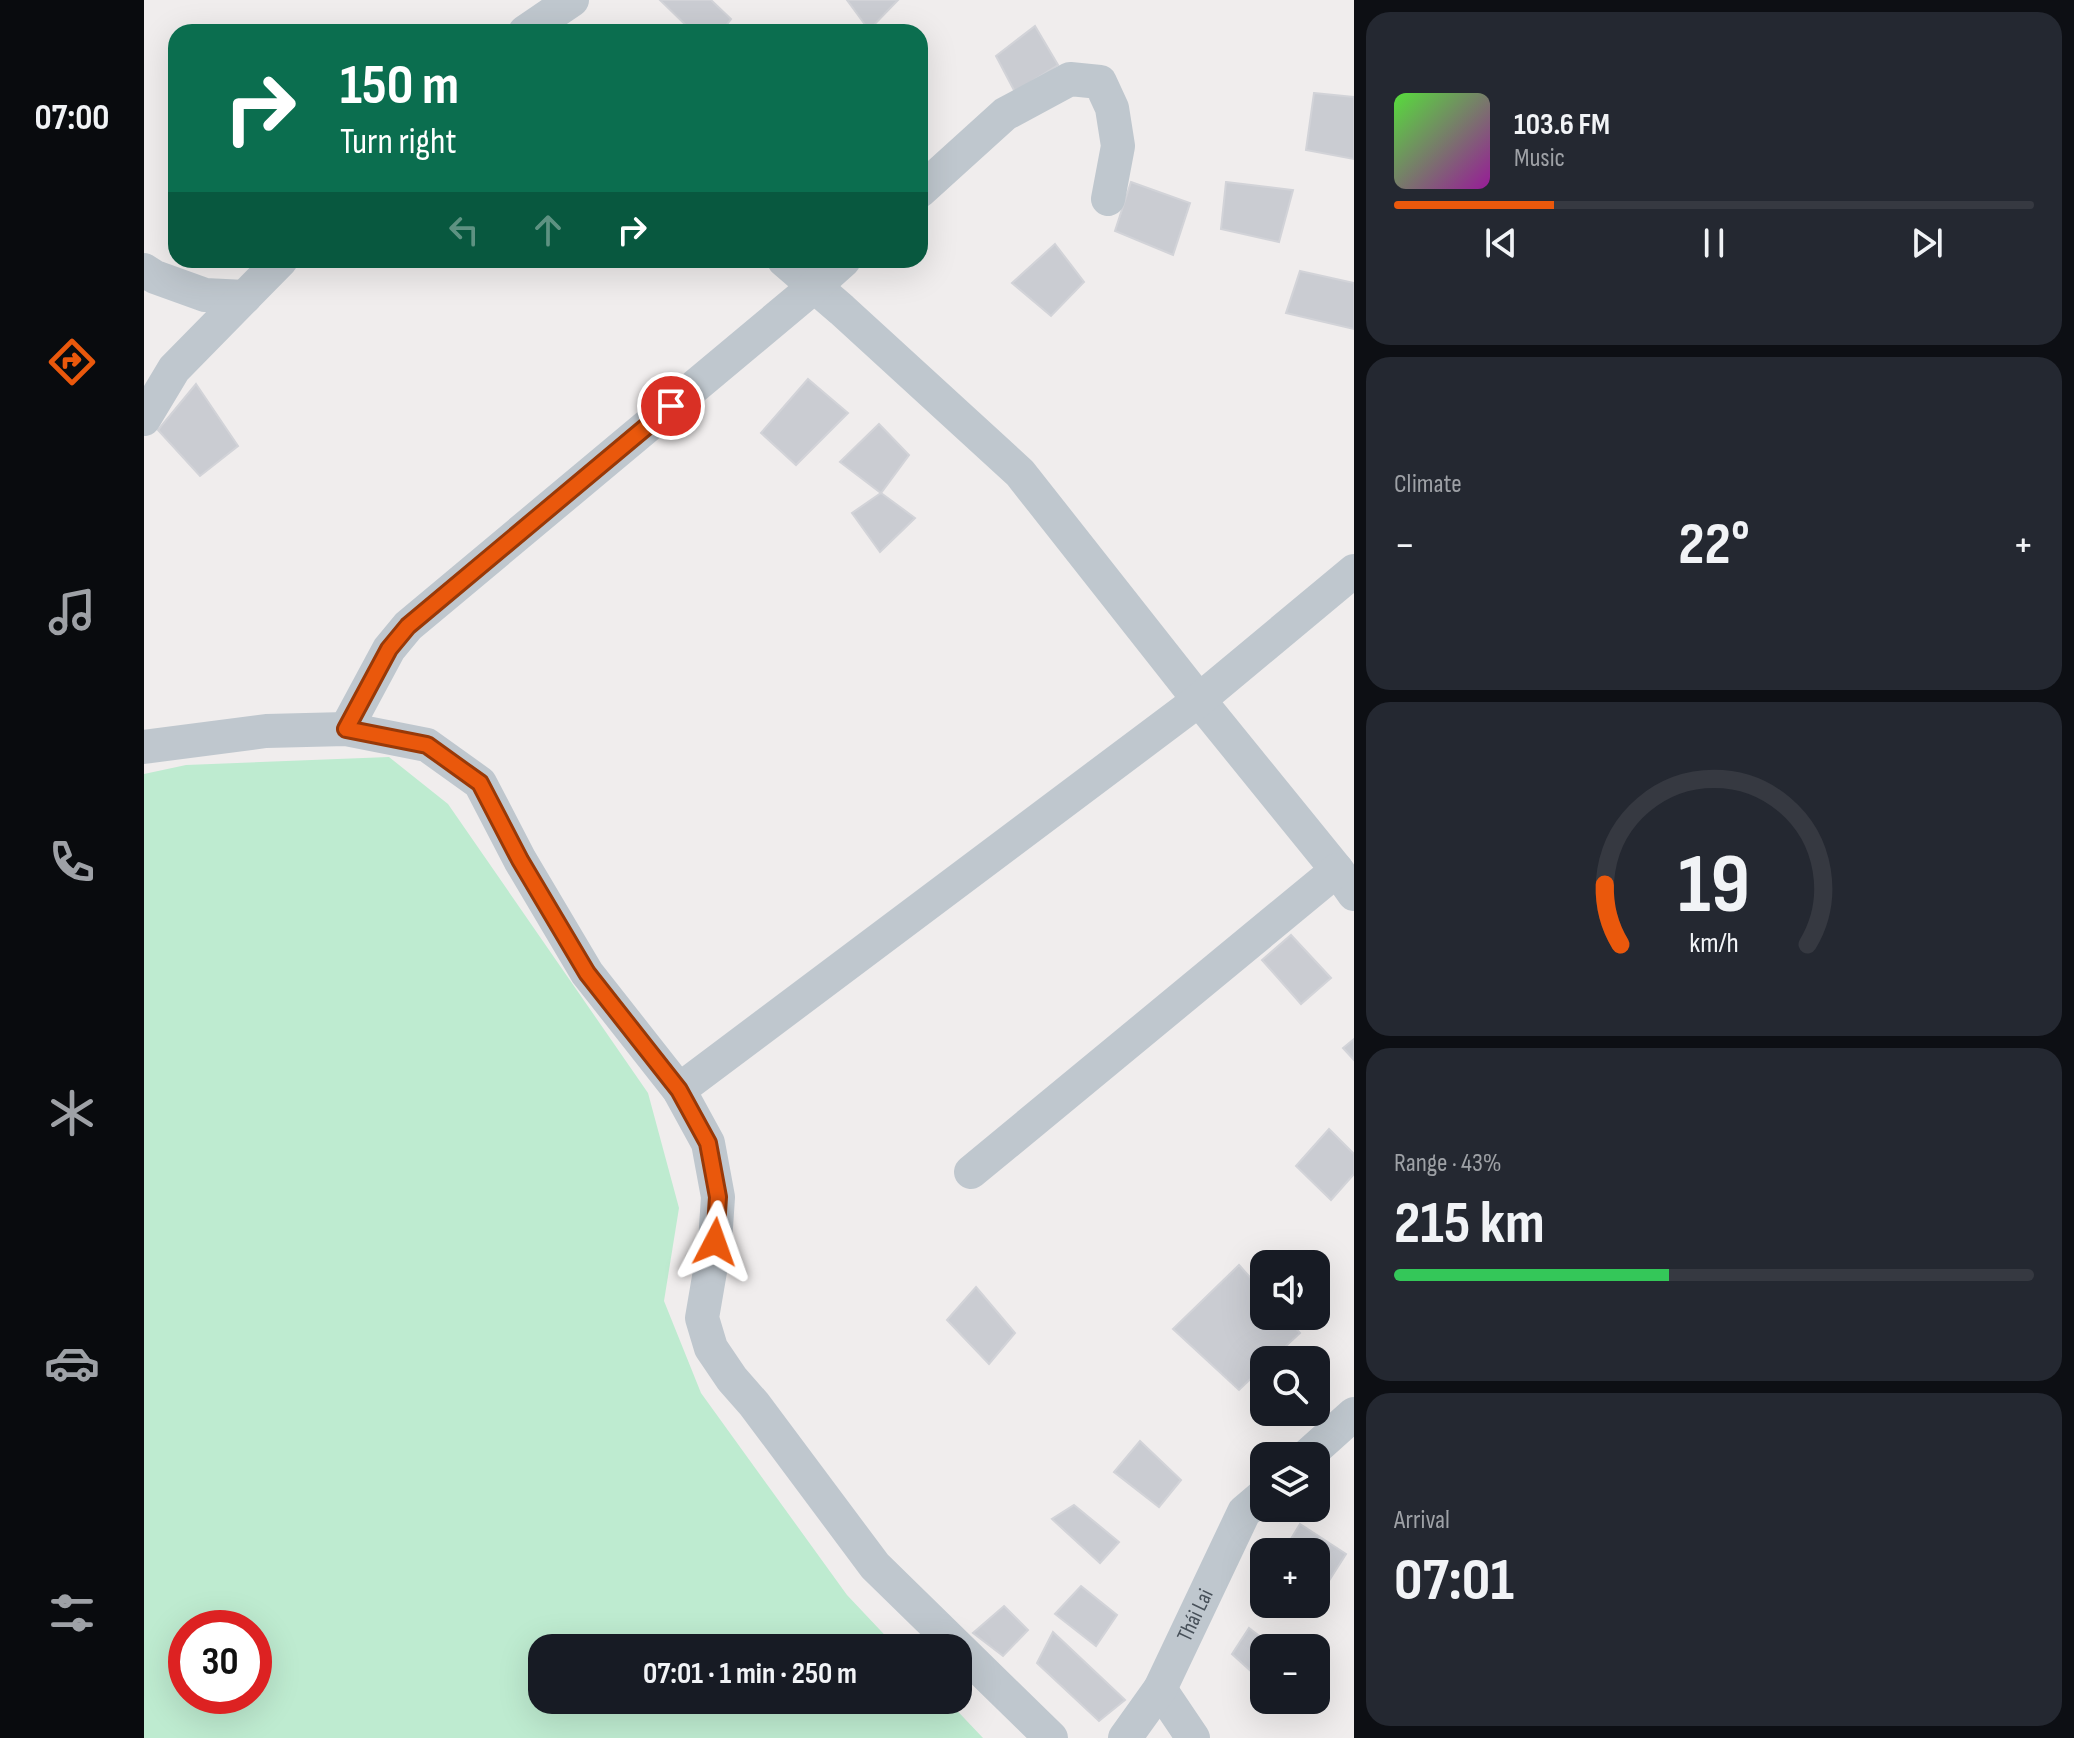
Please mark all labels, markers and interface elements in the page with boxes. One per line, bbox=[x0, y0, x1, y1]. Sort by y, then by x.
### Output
text: 150 m bbox=[340, 53, 459, 120]
icon: right bbox=[208, 56, 312, 160]
text: 07:00 bbox=[35, 97, 109, 140]
text: 103.6 FM bbox=[1514, 107, 1610, 143]
text: Turn right bbox=[340, 121, 457, 164]
text: Music bbox=[1514, 143, 1565, 174]
icon: left bbox=[442, 208, 486, 252]
icon: ahead bbox=[526, 208, 570, 252]
icon: right bbox=[610, 208, 654, 252]
icon: previous bbox=[1479, 221, 1523, 265]
icon: pause bbox=[1692, 221, 1736, 265]
icon: next bbox=[1905, 221, 1949, 265]
icon: directions bbox=[44, 334, 100, 390]
pin bbox=[637, 372, 705, 440]
icon: arrive bbox=[649, 384, 693, 428]
text: Climate bbox=[1394, 469, 1462, 500]
text: 22° bbox=[1678, 509, 1750, 581]
text: − bbox=[1394, 519, 1416, 572]
text: + bbox=[2012, 519, 2034, 572]
icon: music bbox=[44, 584, 100, 640]
icon: phone bbox=[44, 834, 100, 890]
text: 19 bbox=[1678, 836, 1750, 936]
text: km/h bbox=[1689, 926, 1739, 961]
icon: climate bbox=[44, 1085, 100, 1141]
text: Range · 43% bbox=[1394, 1148, 1502, 1179]
text: 215 km bbox=[1394, 1188, 1545, 1260]
position arrow bbox=[673, 1200, 757, 1284]
map controls bbox=[1250, 1250, 1330, 1714]
button: sound bbox=[1250, 1250, 1330, 1330]
icon: car bbox=[44, 1335, 100, 1391]
button: search bbox=[1250, 1346, 1330, 1426]
button: layers bbox=[1250, 1442, 1330, 1522]
text: Arrival bbox=[1394, 1505, 1450, 1536]
button: + bbox=[1250, 1538, 1330, 1618]
text: 07:01 bbox=[1394, 1545, 1514, 1617]
icon: filters bbox=[44, 1585, 100, 1641]
street label: Thái Lai bbox=[1171, 1585, 1219, 1646]
speed limit sign: 30 bbox=[168, 1610, 272, 1714]
button: − bbox=[1250, 1634, 1330, 1714]
text: 07:01 · 1 min · 250 m bbox=[643, 1656, 857, 1692]

